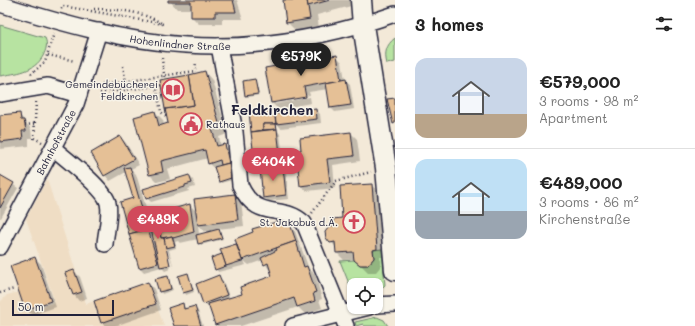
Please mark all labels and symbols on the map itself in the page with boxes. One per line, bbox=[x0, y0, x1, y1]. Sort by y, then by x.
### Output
street label: Hohenlindner Straße bbox=[128, 31, 231, 53]
pin: €579K bbox=[273, 43, 329, 77]
place label: Gemeindebücherei Feldkirchen bbox=[65, 77, 158, 103]
library icon: Gemeindebücherei Feldkirchen bbox=[160, 77, 186, 103]
district label: Feldkirchen bbox=[231, 100, 313, 119]
street label: Bahnhofstraße bbox=[33, 107, 79, 177]
public building icon: Rathaus bbox=[178, 111, 204, 137]
place label: Rathaus bbox=[206, 117, 245, 131]
pin: €404K bbox=[245, 148, 301, 182]
pin: €489K bbox=[130, 206, 186, 240]
church icon: St. Jakobus d.Ä. bbox=[341, 209, 367, 235]
place label: St. Jakobus d.Ä. bbox=[260, 215, 338, 229]
scale bar bbox=[12, 298, 114, 317]

